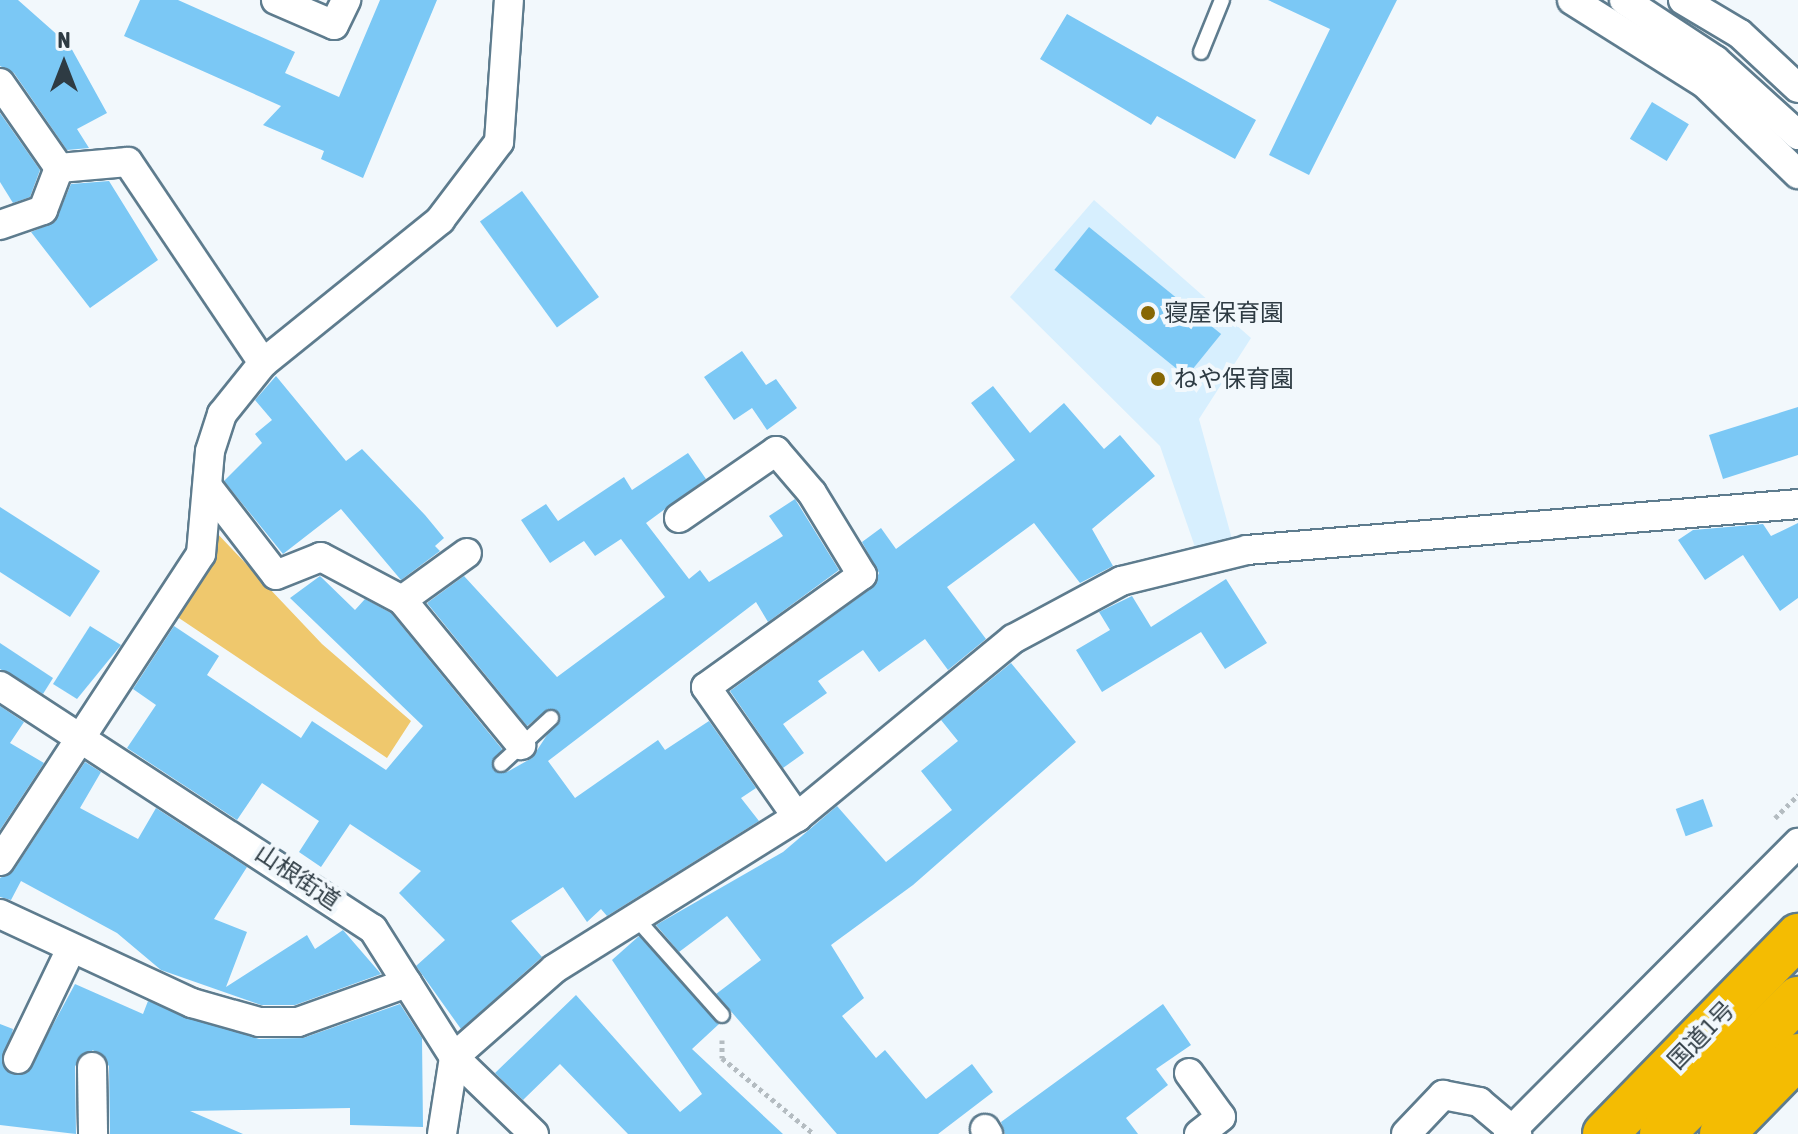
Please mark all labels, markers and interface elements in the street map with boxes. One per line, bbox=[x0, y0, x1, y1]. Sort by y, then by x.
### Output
north arrow bbox=[24, 24, 104, 104]
text: N bbox=[58, 27, 70, 53]
place label: 寝屋保育園 bbox=[1164, 299, 1284, 327]
marker: 寝屋保育園 bbox=[1139, 304, 1157, 322]
place label: ねや保育園 bbox=[1174, 365, 1294, 393]
marker: ねや保育園 bbox=[1149, 370, 1167, 388]
street label: 山根街道 bbox=[250, 838, 346, 916]
street label: 国道1号 bbox=[1662, 995, 1740, 1075]

